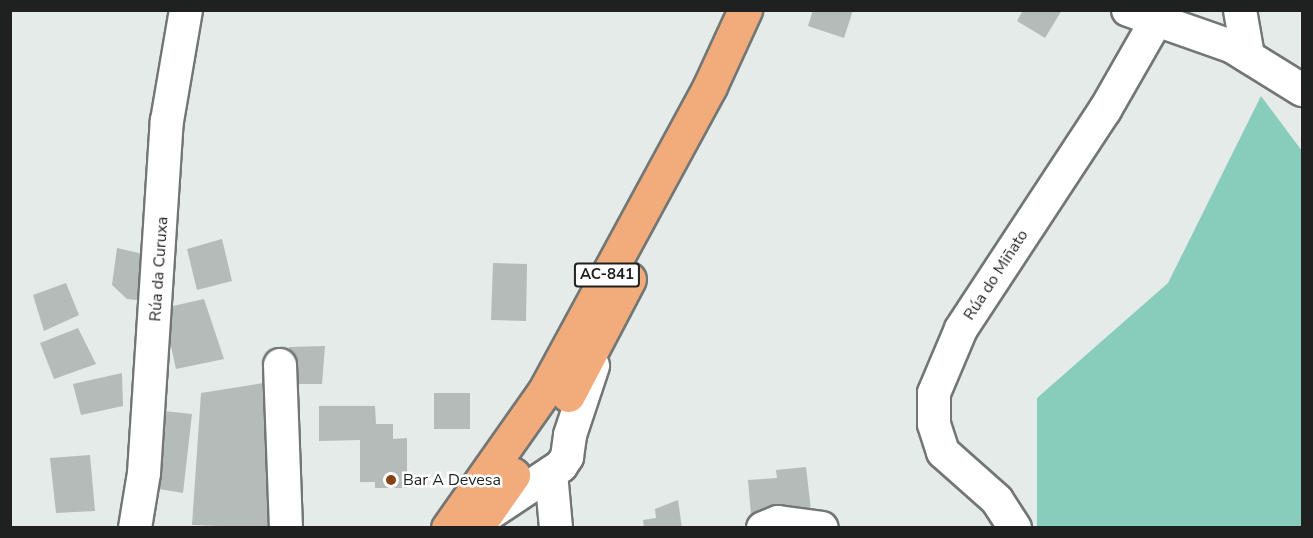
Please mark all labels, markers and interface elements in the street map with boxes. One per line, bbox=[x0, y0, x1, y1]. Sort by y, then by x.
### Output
street label: Rúa da Curuxa bbox=[146, 216, 172, 322]
street label: Rúa do Miñato bbox=[960, 226, 1032, 324]
road number: AC-841 bbox=[572, 263, 642, 287]
place label: Bar A Devesa bbox=[403, 470, 501, 490]
marker: Bar A Devesa bbox=[384, 473, 398, 487]

